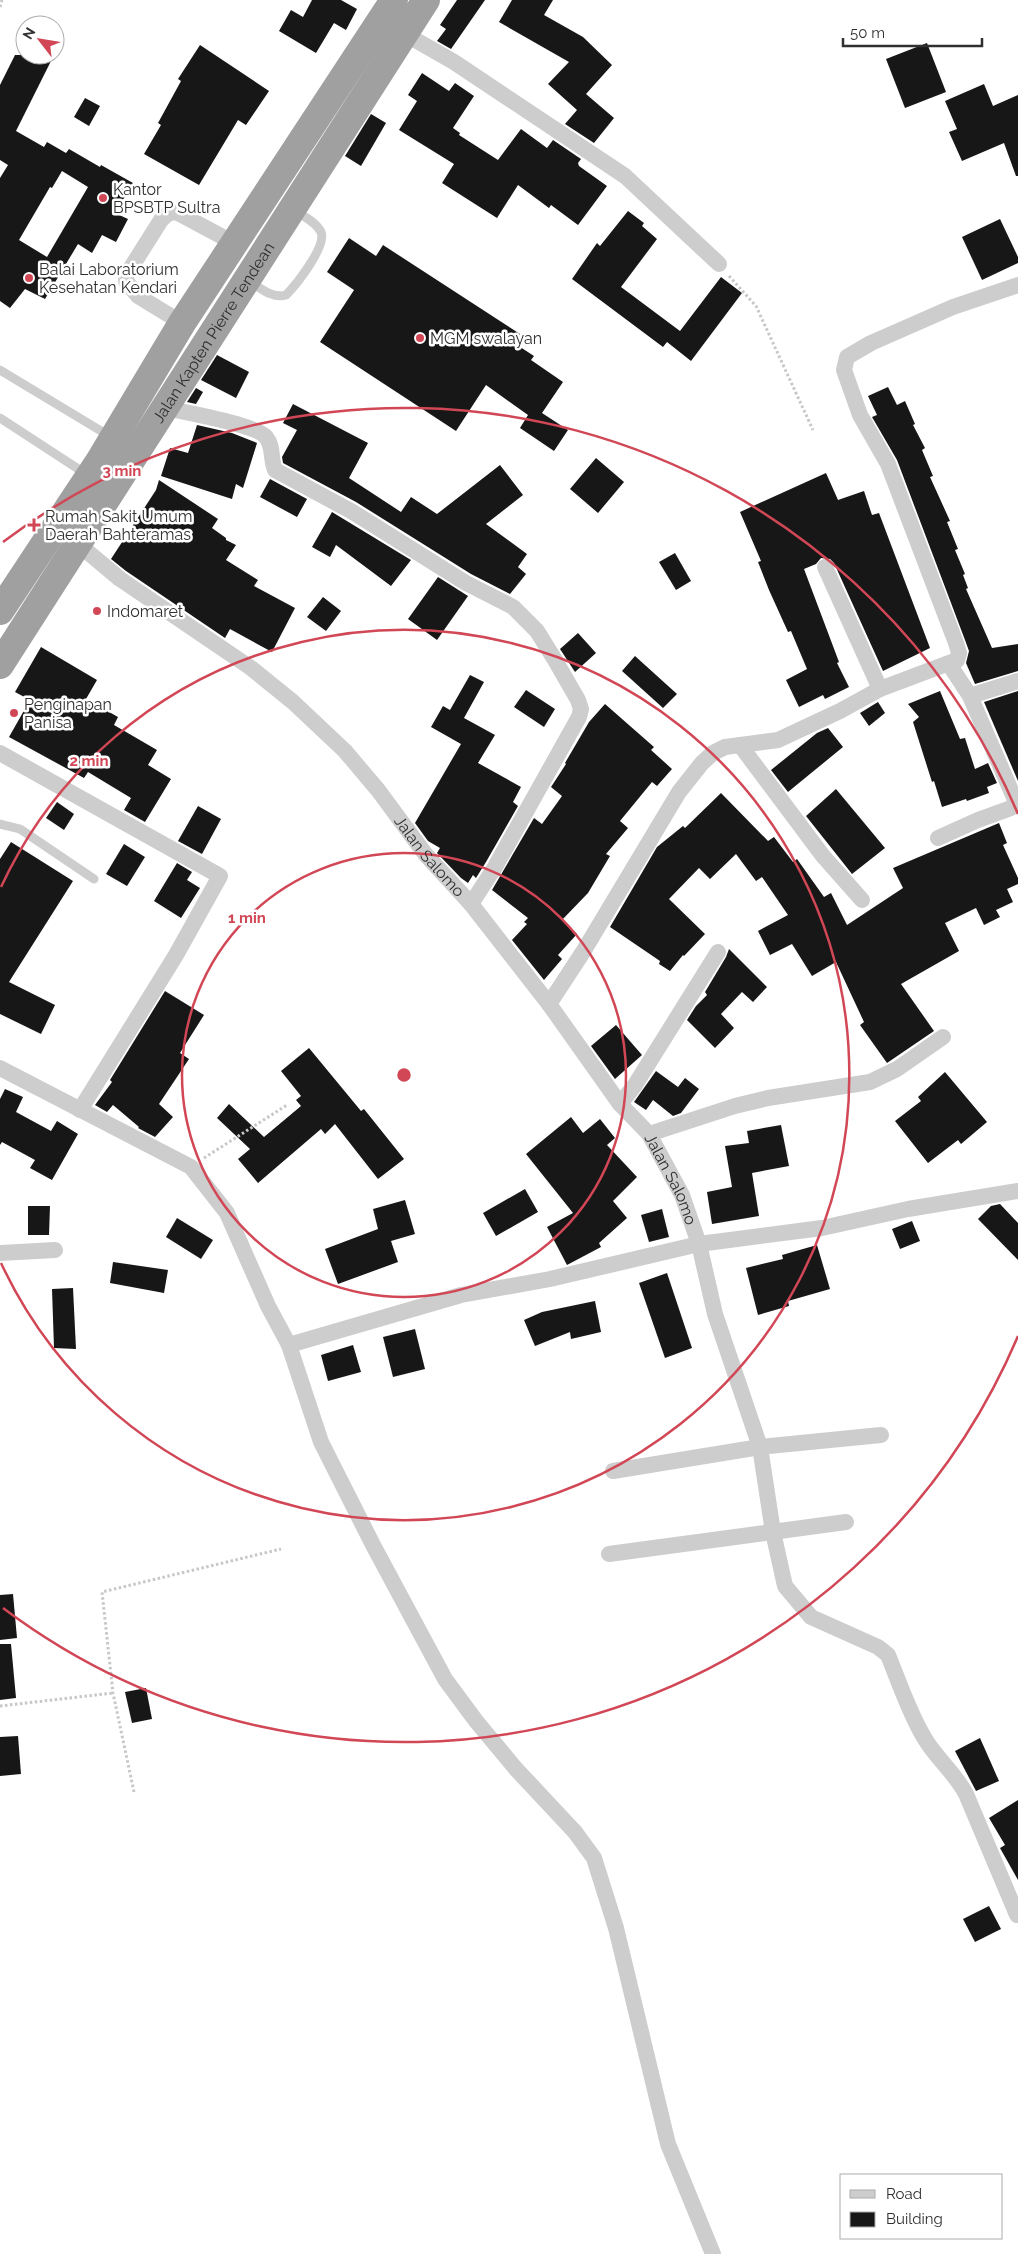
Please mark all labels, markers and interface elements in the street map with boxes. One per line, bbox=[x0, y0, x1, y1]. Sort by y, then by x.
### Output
north arrow bbox=[15, 15, 65, 65]
scale bar bbox=[843, 15, 982, 47]
text: 50 m bbox=[850, 24, 885, 42]
text: N bbox=[19, 25, 38, 42]
place label: Kantor BPSBTP Sultra bbox=[113, 180, 220, 217]
marker: Kantor BPSBTP Sultra bbox=[97, 192, 109, 204]
street label: Jalan Kapten Pierre Tendean bbox=[148, 239, 278, 426]
place label: Balai Laboratorium Kesehatan Kendari bbox=[39, 260, 179, 297]
marker: Balai Laboratorium Kesehatan Kendari bbox=[23, 272, 35, 284]
place label: MGM swalayan bbox=[430, 329, 542, 348]
marker: MGM swalayan bbox=[414, 332, 426, 344]
text: 3 min bbox=[103, 462, 141, 480]
place label: Rumah Sakit Umum Daerah Bahteramas bbox=[45, 507, 192, 544]
marker: Rumah Sakit Umum Daerah Bahteramas bbox=[27, 518, 41, 532]
place label: Indomaret bbox=[107, 602, 184, 621]
marker: Indomaret bbox=[91, 605, 103, 617]
place label: Penginapan Panisa bbox=[24, 695, 112, 732]
marker: Penginapan Panisa bbox=[8, 707, 20, 719]
text: 2 min bbox=[70, 752, 108, 770]
street label: Jalan Salomo bbox=[391, 812, 469, 900]
text: 1 min bbox=[228, 909, 266, 927]
centre of rings bbox=[395, 1066, 413, 1084]
street label: Jalan Salomo bbox=[641, 1130, 701, 1227]
legend bbox=[840, 2174, 1003, 2239]
text: Road bbox=[886, 2185, 922, 2203]
text: Building bbox=[886, 2210, 943, 2228]

